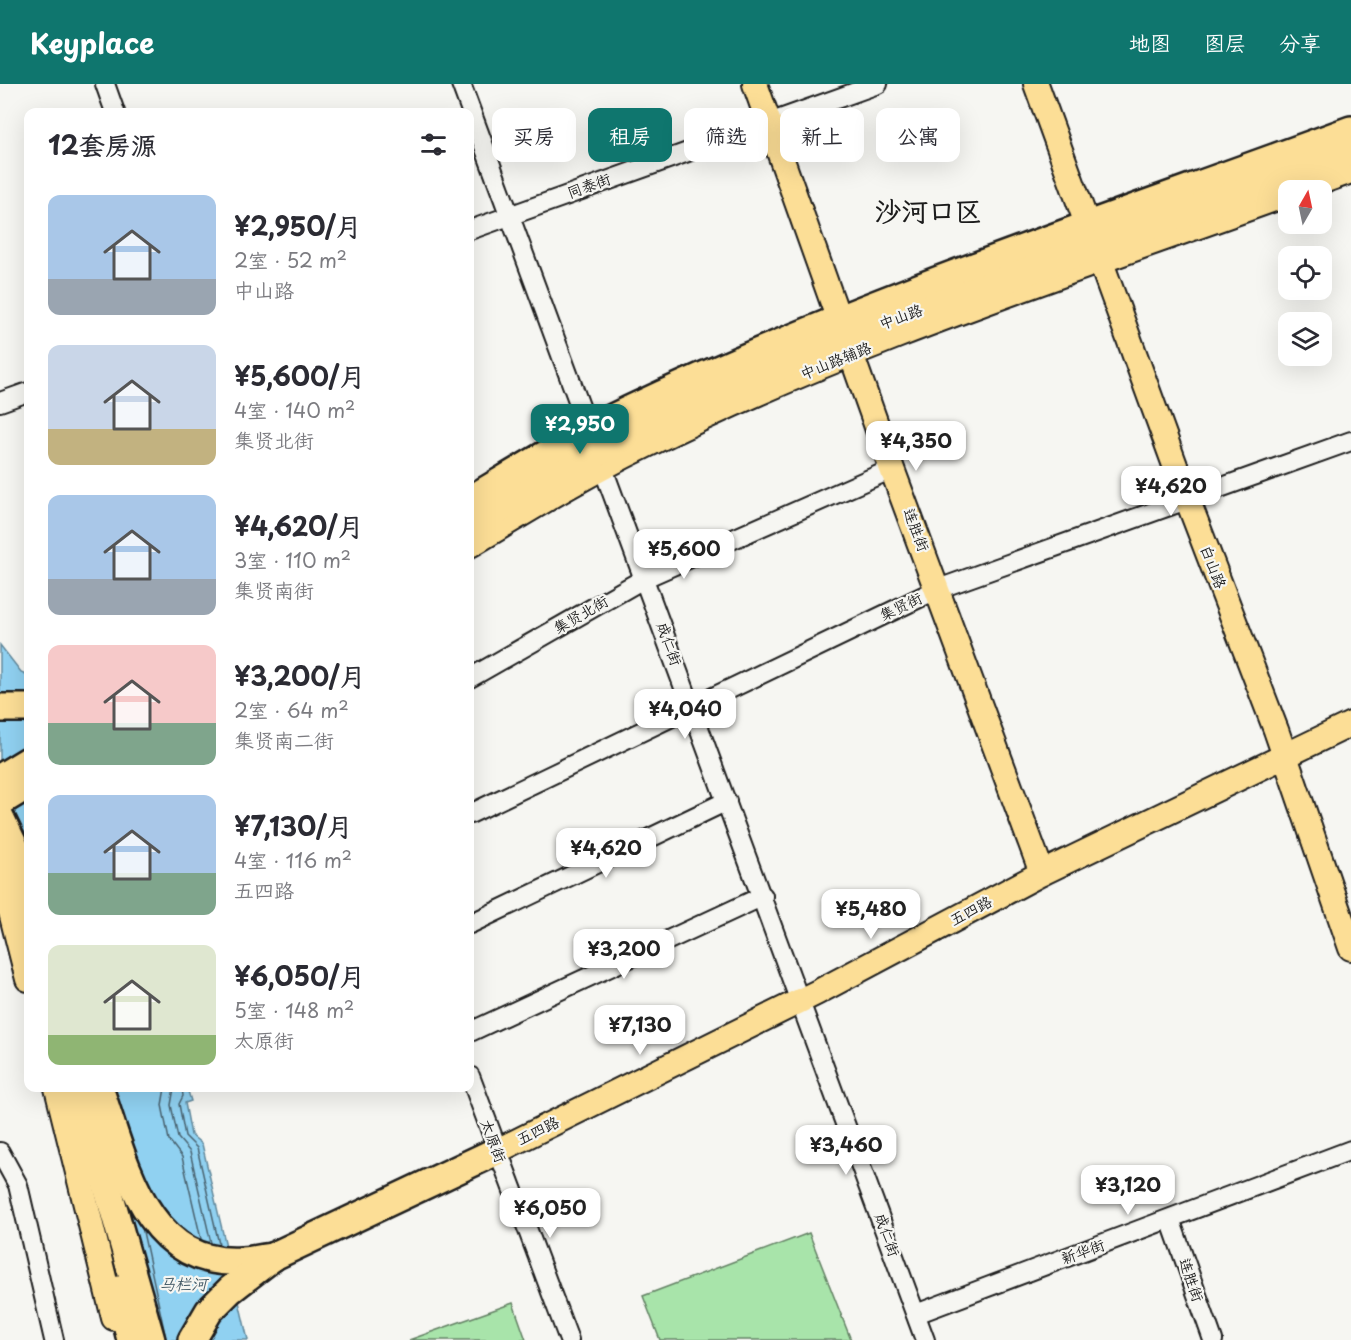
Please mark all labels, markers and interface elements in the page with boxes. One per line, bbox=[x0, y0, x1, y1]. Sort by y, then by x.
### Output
text: Keyplace bbox=[30, 21, 155, 64]
text: 地图 bbox=[1129, 26, 1171, 58]
text: 图层 bbox=[1204, 26, 1246, 58]
text: 分享 bbox=[1279, 26, 1321, 58]
chip: 买房 bbox=[492, 108, 576, 162]
chip: 租房 bbox=[588, 108, 672, 162]
chip: 筛选 bbox=[684, 108, 768, 162]
chip: 新上 bbox=[780, 108, 864, 162]
chip: 公寓 bbox=[876, 108, 960, 162]
text: 12套房源 bbox=[48, 125, 157, 164]
icon: filters bbox=[417, 128, 450, 161]
street label: 同泰街 bbox=[563, 166, 614, 203]
north arrow bbox=[1278, 180, 1332, 234]
map controls bbox=[1278, 180, 1332, 366]
district label: 沙河口区 bbox=[874, 189, 982, 230]
text: ¥2,950/月 bbox=[234, 206, 362, 245]
icon: home bbox=[96, 219, 168, 291]
text: 2室 · 52 m² bbox=[234, 245, 347, 275]
button: locate bbox=[1278, 246, 1332, 300]
text: 中山路 bbox=[234, 275, 294, 305]
street label: 中山路 bbox=[875, 297, 926, 334]
button: layers bbox=[1278, 312, 1332, 366]
street label: 中山路辅路 bbox=[796, 335, 875, 384]
text: ¥5,600/月 bbox=[234, 356, 365, 395]
icon: home bbox=[96, 369, 168, 441]
text: 4室 · 140 m² bbox=[234, 395, 355, 425]
pin: ¥2,950 bbox=[531, 404, 629, 455]
text: ¥2,950 bbox=[545, 408, 615, 438]
pin: ¥4,350 bbox=[867, 421, 965, 472]
text: 集贤北街 bbox=[234, 425, 314, 455]
text: ¥4,350 bbox=[880, 425, 952, 455]
pin: ¥4,620 bbox=[1122, 466, 1220, 517]
text: ¥4,620 bbox=[1135, 470, 1207, 500]
street label: 连胜街 bbox=[899, 504, 936, 555]
text: ¥4,620/月 bbox=[234, 506, 364, 545]
icon: home bbox=[96, 519, 168, 591]
pin: ¥5,600 bbox=[635, 529, 733, 580]
text: ¥5,600 bbox=[647, 533, 721, 563]
street label: 白山路 bbox=[1196, 541, 1233, 592]
text: 3室 · 110 m² bbox=[234, 545, 351, 575]
text: 集贤南街 bbox=[234, 575, 314, 605]
street label: 集贤街 bbox=[875, 585, 926, 626]
street label: 集贤北街 bbox=[549, 589, 612, 639]
street label: 成仁街 bbox=[652, 618, 689, 669]
text: ¥3,200/月 bbox=[234, 656, 366, 695]
icon: home bbox=[96, 669, 168, 741]
pin: ¥4,040 bbox=[636, 689, 734, 740]
text: ¥4,040 bbox=[648, 693, 722, 723]
text: 2室 · 64 m² bbox=[234, 695, 349, 725]
text: 集贤南二街 bbox=[234, 725, 334, 755]
text: ¥7,130/月 bbox=[234, 806, 353, 845]
icon: home bbox=[96, 819, 168, 891]
pin: ¥4,620 bbox=[557, 828, 655, 879]
text: ¥4,620 bbox=[570, 832, 642, 862]
text: 4室 · 116 m² bbox=[234, 845, 352, 875]
text: 五四路 bbox=[234, 875, 294, 905]
pin: ¥5,480 bbox=[822, 889, 920, 940]
street label: 五四路 bbox=[945, 889, 996, 930]
text: ¥5,480 bbox=[835, 893, 907, 923]
pin: ¥3,200 bbox=[575, 929, 673, 980]
text: ¥3,200 bbox=[587, 933, 661, 963]
text: ¥6,050/月 bbox=[234, 956, 365, 995]
icon: home bbox=[96, 969, 168, 1041]
text: 5室 · 148 m² bbox=[234, 995, 354, 1025]
pin: ¥7,130 bbox=[591, 1005, 689, 1056]
text: ¥7,130 bbox=[608, 1009, 672, 1039]
text: 太原街 bbox=[234, 1025, 294, 1055]
street label: 五四路 bbox=[512, 1109, 563, 1150]
street label: 太原街 bbox=[476, 1115, 513, 1166]
pin: ¥3,460 bbox=[797, 1125, 895, 1176]
text: ¥3,460 bbox=[809, 1129, 883, 1159]
pin: ¥3,120 bbox=[1079, 1165, 1177, 1216]
text: ¥3,120 bbox=[1095, 1169, 1161, 1199]
pin: ¥6,050 bbox=[501, 1188, 599, 1239]
text: ¥6,050 bbox=[513, 1192, 587, 1222]
street label: 成仁街 bbox=[870, 1209, 907, 1260]
street label: 新华街 bbox=[1057, 1232, 1108, 1269]
street label: 连胜街 bbox=[1174, 1254, 1211, 1305]
water label: 马栏河 bbox=[159, 1271, 210, 1295]

